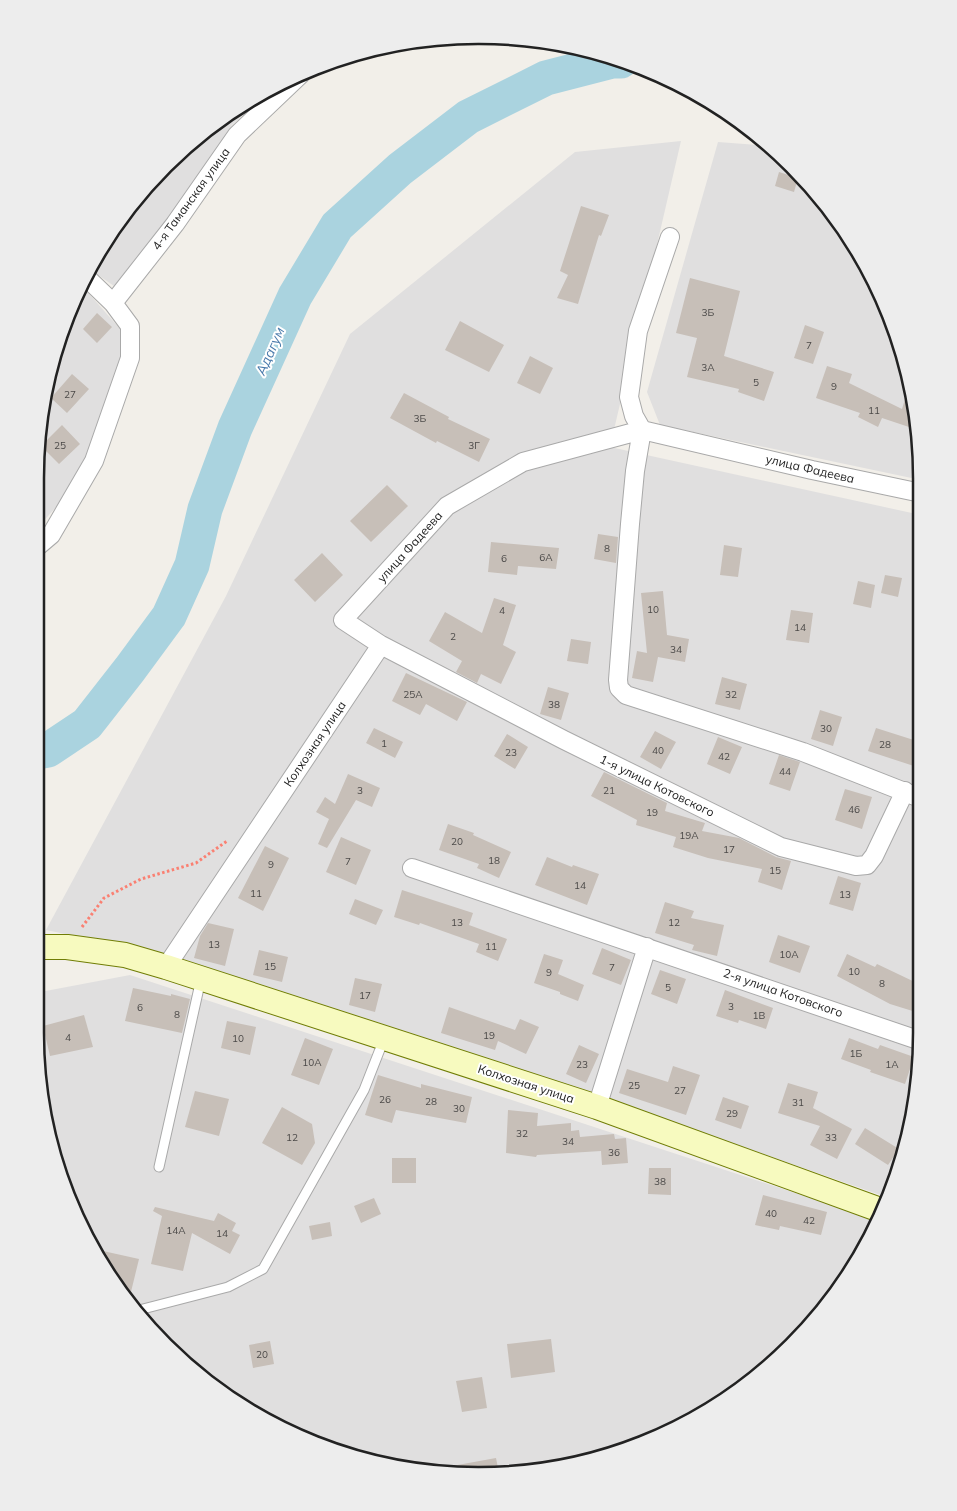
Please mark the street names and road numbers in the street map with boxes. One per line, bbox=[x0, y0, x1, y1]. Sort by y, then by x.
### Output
street label: 4-я Таманская улица bbox=[148, 145, 233, 253]
street label: улица Фадеева bbox=[764, 451, 856, 486]
street label: улица Фадеева bbox=[374, 508, 445, 585]
street label: Колхозная улица bbox=[280, 698, 349, 790]
street label: 1-я улица Котовского bbox=[597, 751, 717, 820]
street label: 2-я улица Котовского bbox=[721, 965, 845, 1020]
street label: Колхозная улица bbox=[476, 1061, 576, 1106]

